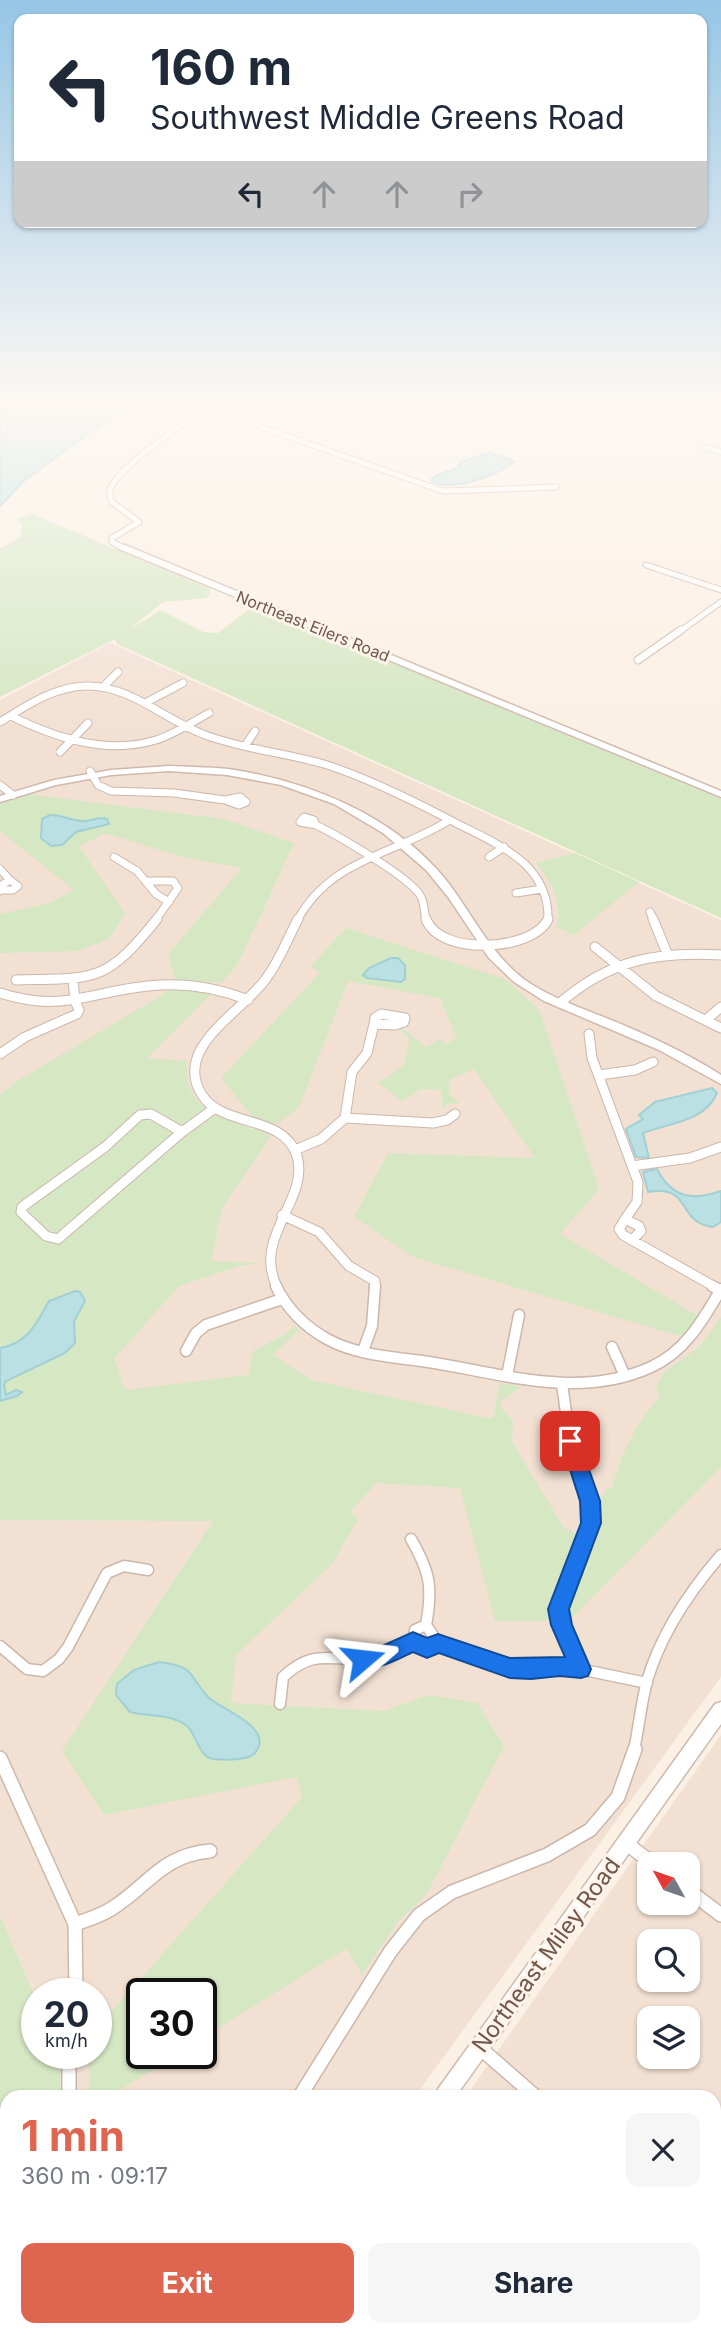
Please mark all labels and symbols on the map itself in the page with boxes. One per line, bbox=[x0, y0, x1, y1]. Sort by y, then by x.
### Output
street label: Northeast Eilers Road bbox=[233, 586, 393, 666]
pin bbox=[540, 1411, 600, 1471]
position arrow bbox=[326, 1622, 400, 1696]
street label: Northeast Miley Road bbox=[466, 1852, 626, 2058]
north arrow bbox=[637, 1852, 700, 1914]
speed limit sign: 30 bbox=[126, 1978, 217, 2069]

